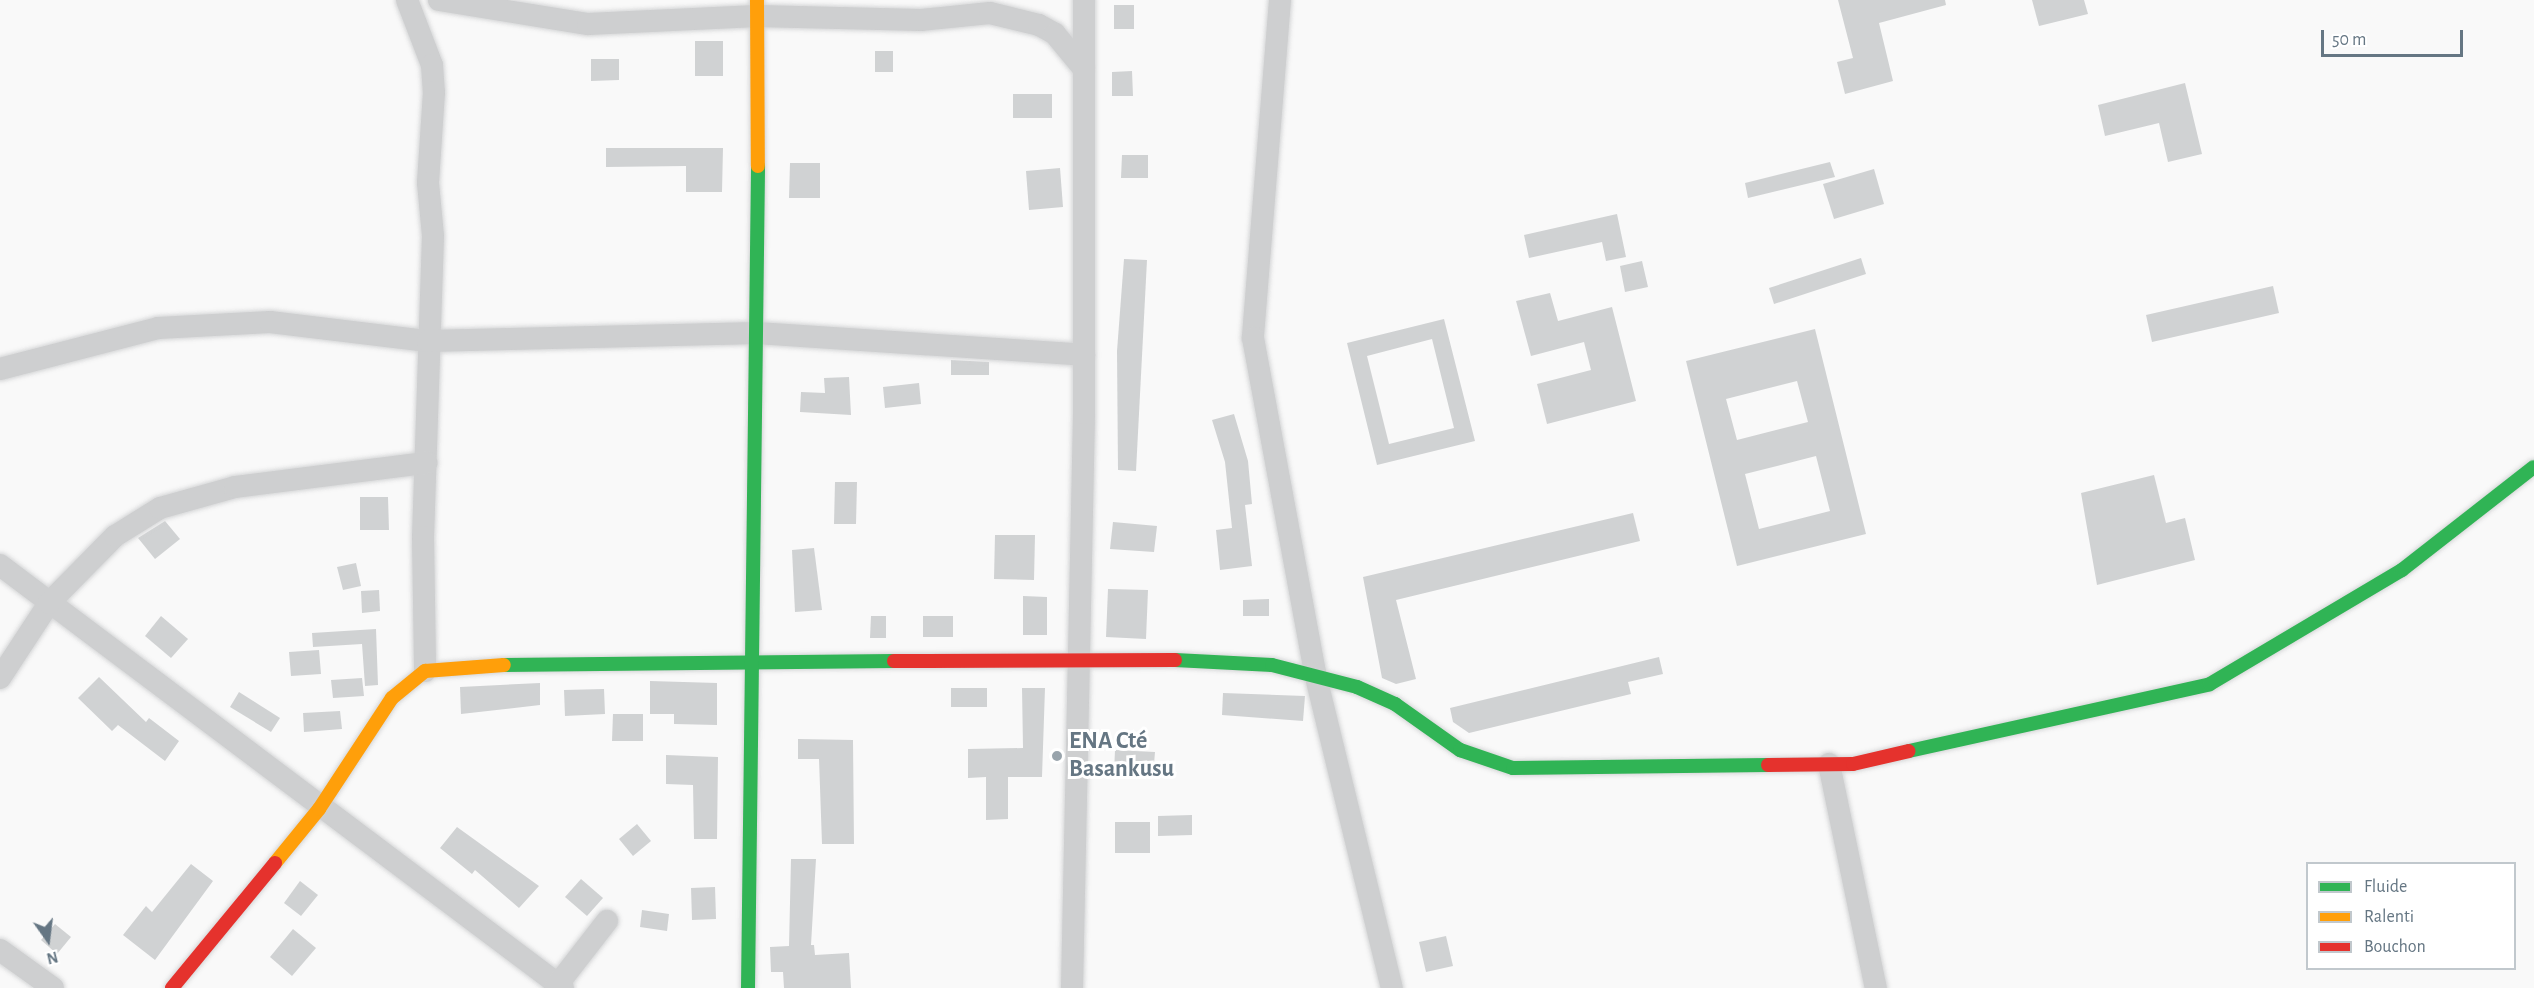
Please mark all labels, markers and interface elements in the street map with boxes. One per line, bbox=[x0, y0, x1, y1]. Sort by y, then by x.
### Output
scale bar bbox=[2324, 18, 2466, 56]
text: 50 m bbox=[2332, 31, 2366, 49]
place label: ENA Cté Basankusu bbox=[1069, 728, 1174, 784]
marker: ENA Cté Basankusu bbox=[1050, 749, 1064, 763]
legend bbox=[2306, 862, 2516, 970]
text: Fluide bbox=[2364, 878, 2407, 896]
text: Ralenti bbox=[2364, 908, 2414, 926]
north arrow bbox=[18, 910, 78, 970]
text: Bouchon bbox=[2364, 938, 2426, 956]
text: N bbox=[45, 948, 60, 967]

